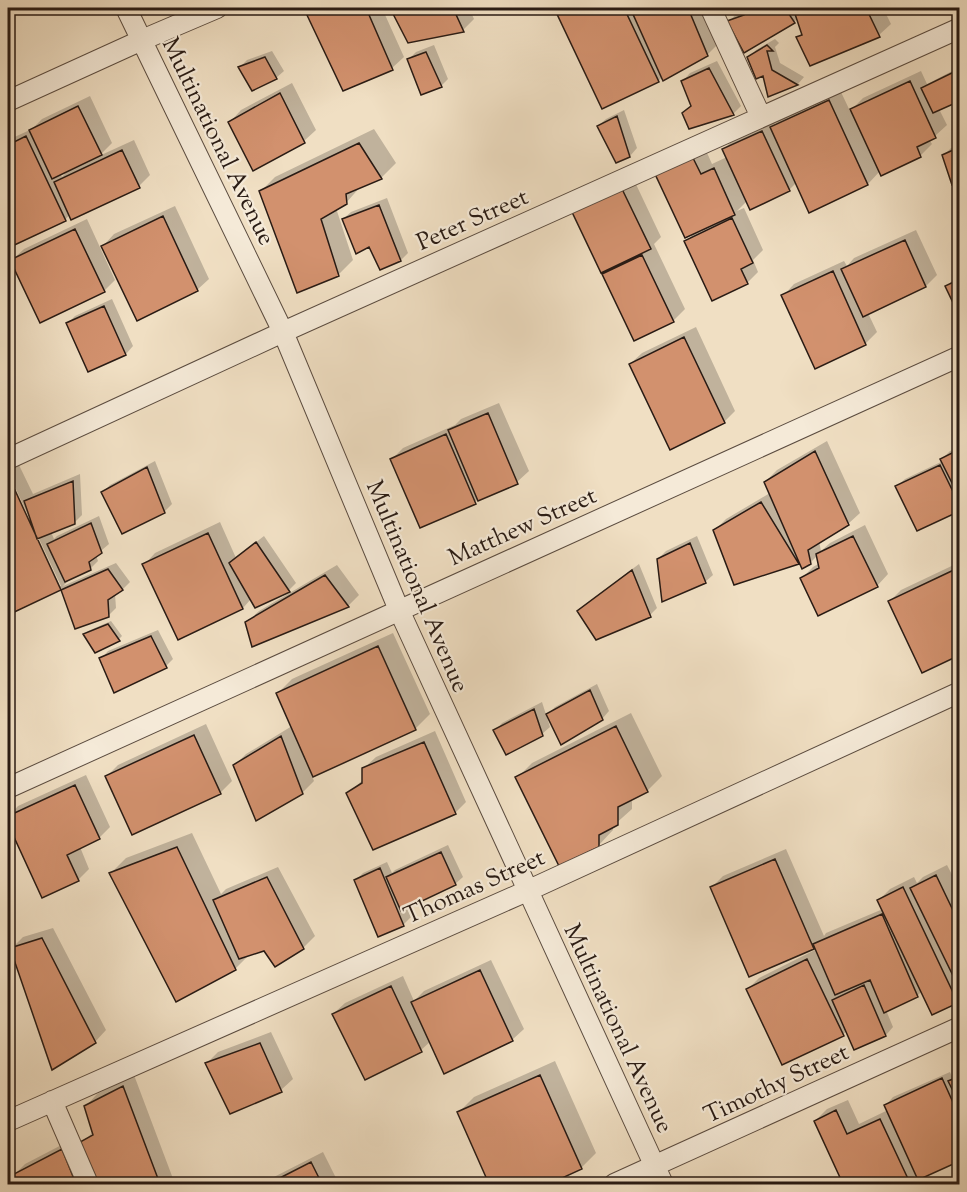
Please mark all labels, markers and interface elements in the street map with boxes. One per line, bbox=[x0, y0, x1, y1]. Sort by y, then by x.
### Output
street label: Multinational Avenue bbox=[152, 32, 282, 251]
street label: Peter Street bbox=[412, 181, 534, 261]
street label: Multinational Avenue bbox=[356, 476, 476, 698]
street label: Matthew Street bbox=[443, 480, 602, 576]
street label: Thomas Street bbox=[399, 842, 551, 934]
street label: Multinational Avenue bbox=[554, 919, 681, 1139]
street label: Timothy Street bbox=[699, 1036, 855, 1133]

